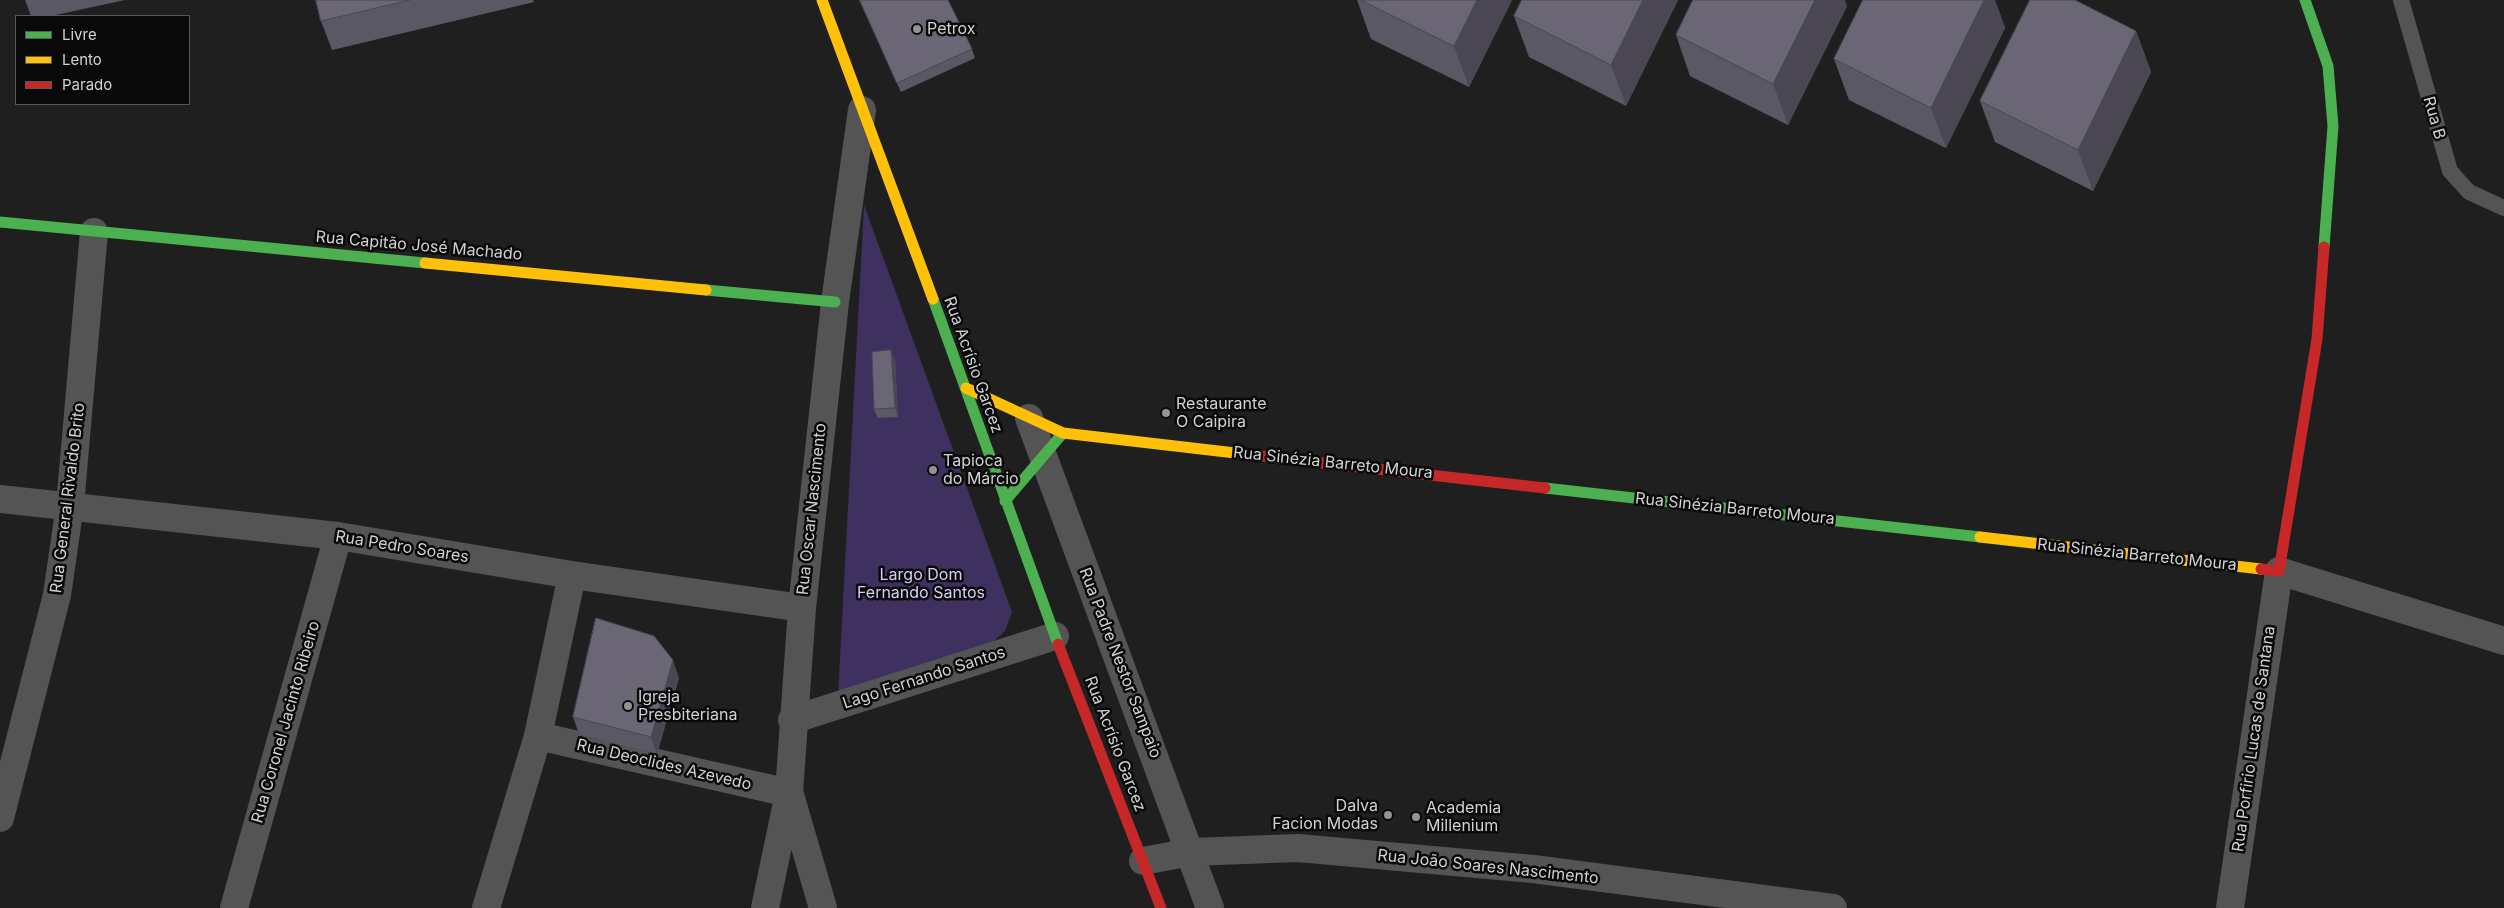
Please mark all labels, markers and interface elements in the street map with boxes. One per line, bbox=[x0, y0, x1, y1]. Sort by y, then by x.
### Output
legend bbox=[15, 15, 190, 105]
place label: Petrox bbox=[927, 19, 975, 39]
marker: Petrox bbox=[911, 23, 923, 35]
text: Livre bbox=[62, 25, 97, 44]
text: Lento bbox=[62, 50, 102, 69]
text: Parado bbox=[62, 75, 112, 94]
street label: Rua B bbox=[2419, 94, 2449, 142]
street label: Rua Capitão José Machado bbox=[315, 227, 523, 265]
street label: Rua Acrísio Garcez bbox=[939, 294, 1007, 436]
place label: Restaurante O Caipira bbox=[1176, 394, 1266, 432]
street label: Rua General Rivaldo Brito bbox=[47, 402, 89, 594]
marker: Restaurante O Caipira bbox=[1160, 407, 1172, 419]
street label: Rua Oscar Nascimento bbox=[793, 422, 831, 596]
street label: Rua Sinézia Barreto Moura bbox=[1232, 443, 1434, 483]
place label: Tapioca do Márcio bbox=[943, 451, 1019, 489]
marker: Tapioca do Márcio bbox=[927, 464, 939, 476]
street label: Rua Sinézia Barreto Moura bbox=[1634, 489, 1836, 529]
street label: Rua Pedro Soares bbox=[334, 527, 470, 567]
street label: Rua Sinézia Barreto Moura bbox=[2036, 535, 2238, 575]
park label: Largo Dom Fernando Santos bbox=[857, 565, 985, 603]
street label: Rua Padre Nestor Sampaio bbox=[1075, 565, 1165, 761]
street label: Rua Coronel Jacinto Ribeiro bbox=[248, 619, 324, 825]
street label: Rua Porfirio Lucas de Santana bbox=[2229, 625, 2279, 853]
street label: Lago Fernando Santos bbox=[840, 643, 1008, 713]
street label: Rua Acrísio Garcez bbox=[1080, 673, 1150, 815]
place label: Igreja Presbiteriana bbox=[638, 687, 737, 725]
marker: Igreja Presbiteriana bbox=[622, 700, 634, 712]
street label: Rua Deoclides Azevedo bbox=[575, 736, 753, 794]
place label: Dalva Facion Modas bbox=[1272, 796, 1378, 834]
place label: Academia Millenium bbox=[1426, 798, 1501, 836]
marker: Dalva Facion Modas bbox=[1382, 809, 1394, 821]
marker: Academia Millenium bbox=[1410, 811, 1422, 823]
street label: Rua João Soares Nascimento bbox=[1377, 846, 1599, 888]

